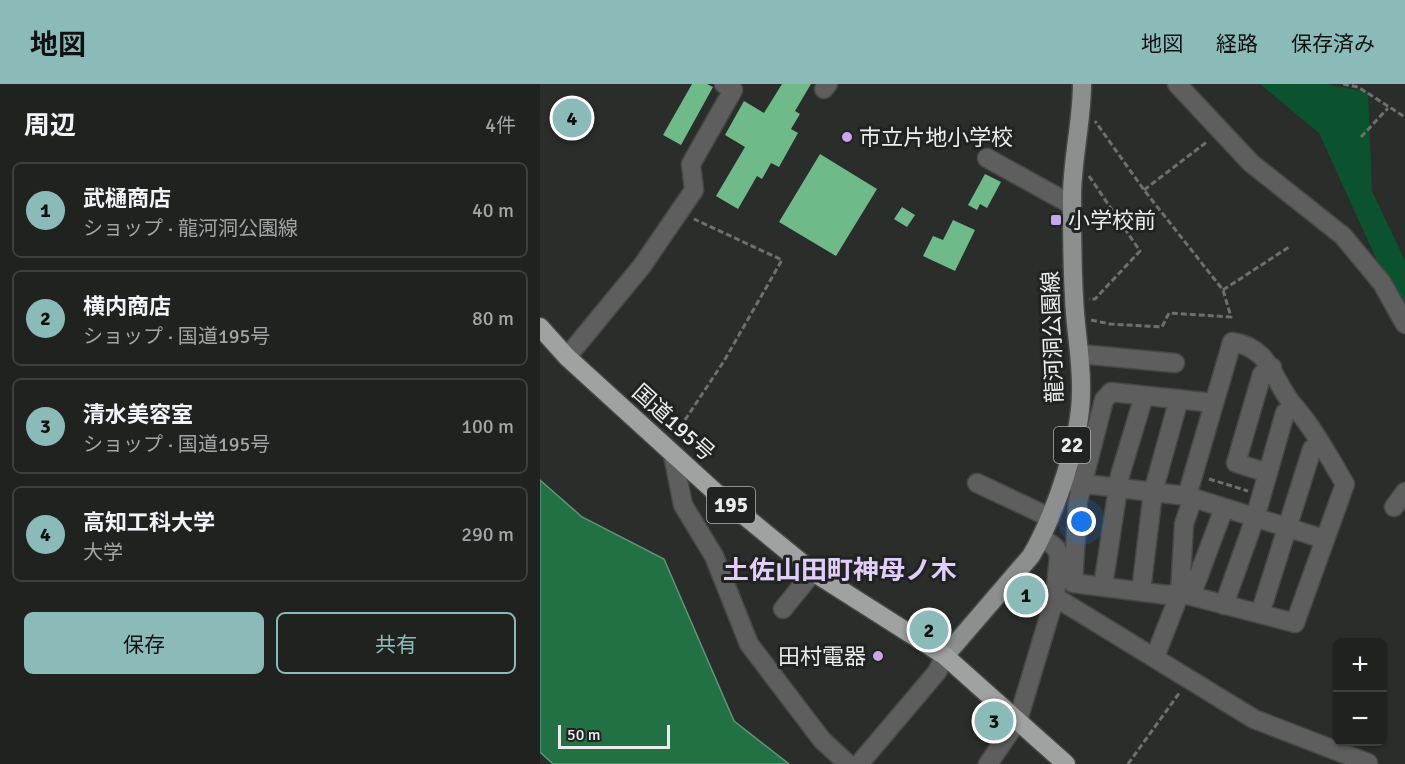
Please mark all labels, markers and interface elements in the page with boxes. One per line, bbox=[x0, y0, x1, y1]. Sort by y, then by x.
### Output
text: 地図 bbox=[30, 28, 86, 62]
text: 地図 bbox=[1141, 31, 1183, 57]
text: 経路 bbox=[1216, 31, 1258, 57]
text: 保存済み bbox=[1291, 31, 1375, 57]
pin: 4 bbox=[552, 96, 591, 141]
text: 周辺 bbox=[24, 110, 76, 142]
text: 4件 bbox=[485, 113, 516, 138]
place label: 市立片地小学校 bbox=[859, 124, 1013, 151]
marker: 市立片地小学校 bbox=[840, 130, 854, 144]
text: 武樋商店 bbox=[83, 185, 171, 212]
text: 1 bbox=[40, 198, 51, 223]
text: 40 m bbox=[472, 198, 514, 223]
place label: 小学校前 bbox=[1068, 207, 1156, 234]
marker: 小学校前 bbox=[1049, 213, 1063, 227]
text: ショップ · 龍河洞公園線 bbox=[83, 216, 298, 241]
street label: 龍河洞公園線 bbox=[1037, 271, 1068, 403]
text: 横内商店 bbox=[83, 293, 171, 320]
text: 2 bbox=[40, 306, 51, 331]
text: 80 m bbox=[472, 306, 514, 331]
text: ショップ · 国道195号 bbox=[83, 324, 270, 349]
street label: 国道195号 bbox=[627, 378, 720, 466]
text: 清水美容室 bbox=[83, 401, 193, 428]
text: 3 bbox=[40, 414, 51, 439]
text: 100 m bbox=[461, 414, 514, 439]
road number: 22 bbox=[1054, 427, 1090, 463]
text: ショップ · 国道195号 bbox=[83, 432, 270, 457]
road number: 195 bbox=[707, 487, 755, 523]
your location bbox=[1067, 507, 1096, 536]
text: 高知工科大学 bbox=[83, 509, 215, 536]
text: 4 bbox=[40, 522, 51, 547]
text: 290 m bbox=[461, 522, 514, 547]
text: 大学 bbox=[83, 540, 123, 565]
district label: 土佐山田町神母ノ木 bbox=[723, 555, 957, 587]
pin: 1 bbox=[1006, 572, 1046, 618]
pin: 2 bbox=[910, 608, 948, 652]
button: 保存 bbox=[24, 612, 264, 674]
button: 共有 bbox=[276, 612, 516, 674]
map controls bbox=[1333, 638, 1387, 746]
button: + bbox=[1333, 638, 1387, 692]
place label: 田村電器 bbox=[778, 643, 866, 670]
marker: 田村電器 bbox=[871, 649, 885, 663]
button: − bbox=[1333, 692, 1387, 746]
pin: 3 bbox=[974, 698, 1014, 744]
scale bar bbox=[558, 722, 670, 750]
text: 50 m bbox=[567, 725, 601, 745]

